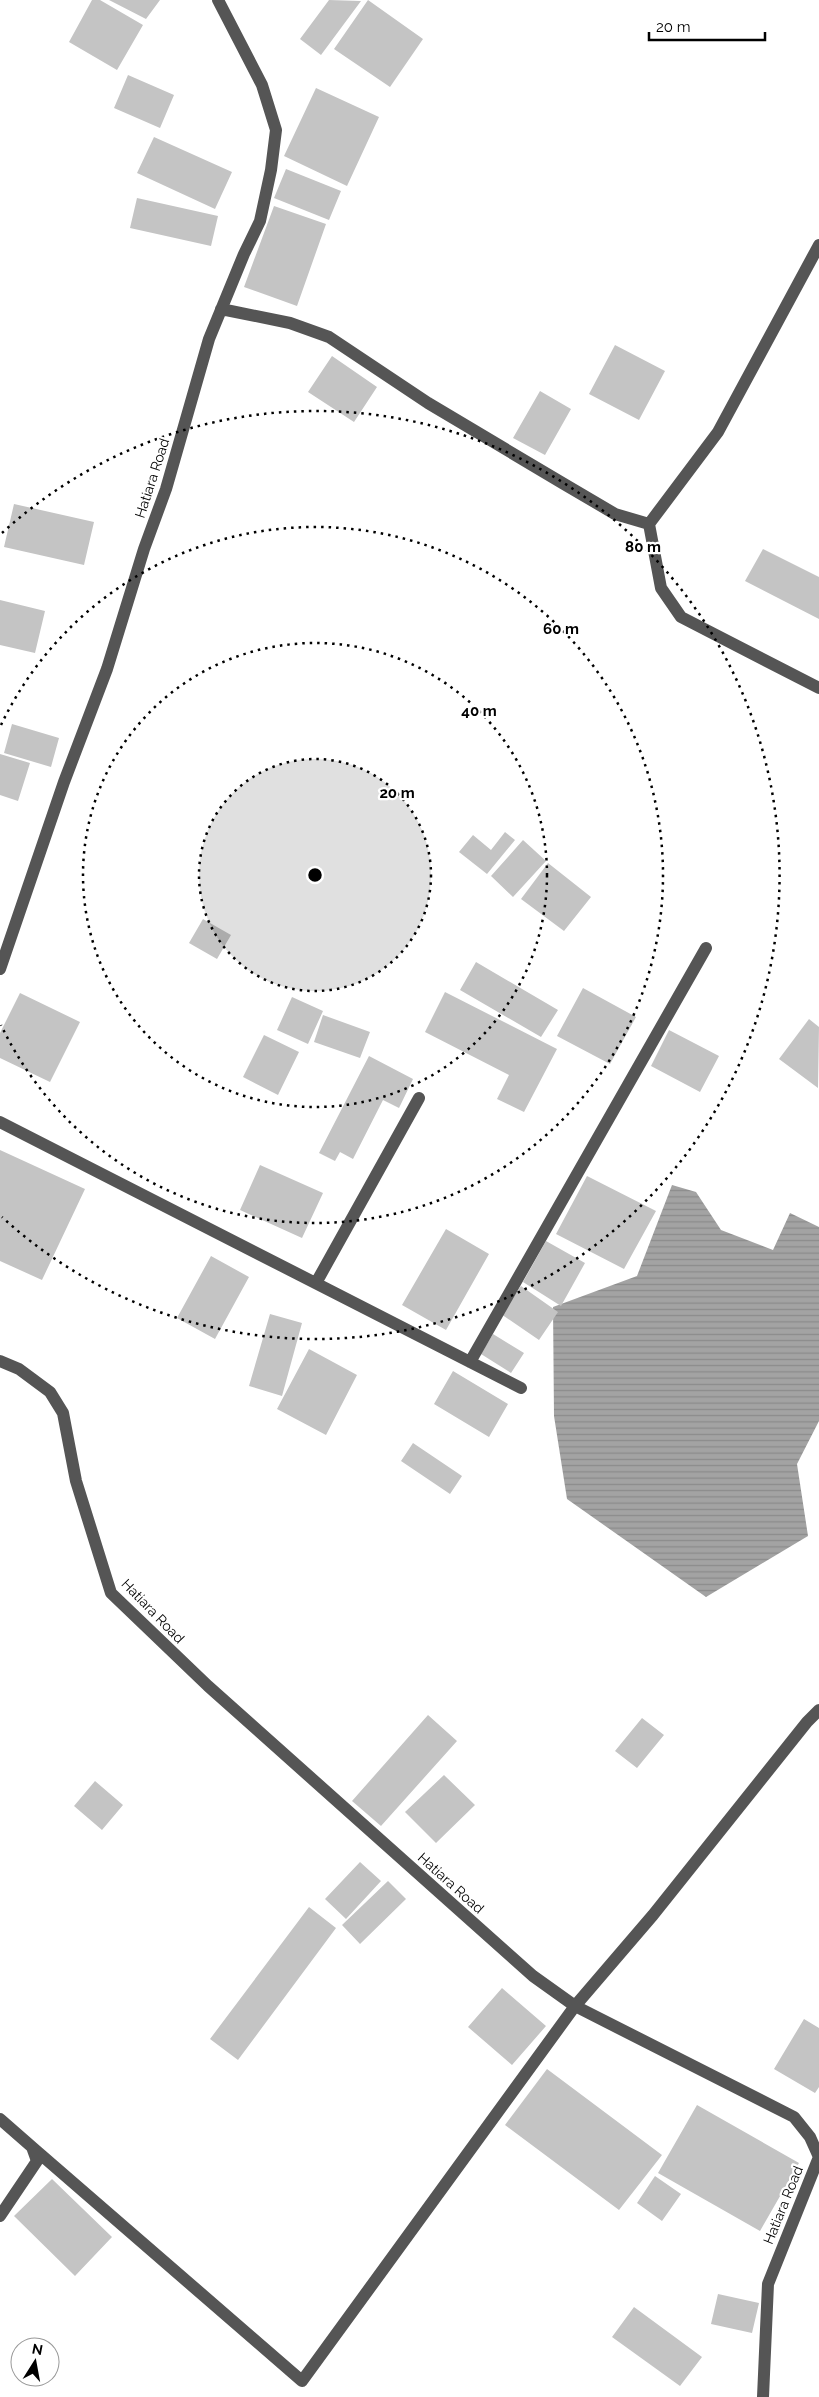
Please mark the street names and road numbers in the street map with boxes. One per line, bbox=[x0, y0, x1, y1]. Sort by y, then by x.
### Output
street label: Hatiara Road bbox=[132, 436, 172, 520]
street label: Hatiara Road bbox=[118, 1576, 188, 1646]
street label: Hatiara Road bbox=[415, 1849, 487, 1917]
street label: Hatiara Road bbox=[760, 2164, 806, 2246]

